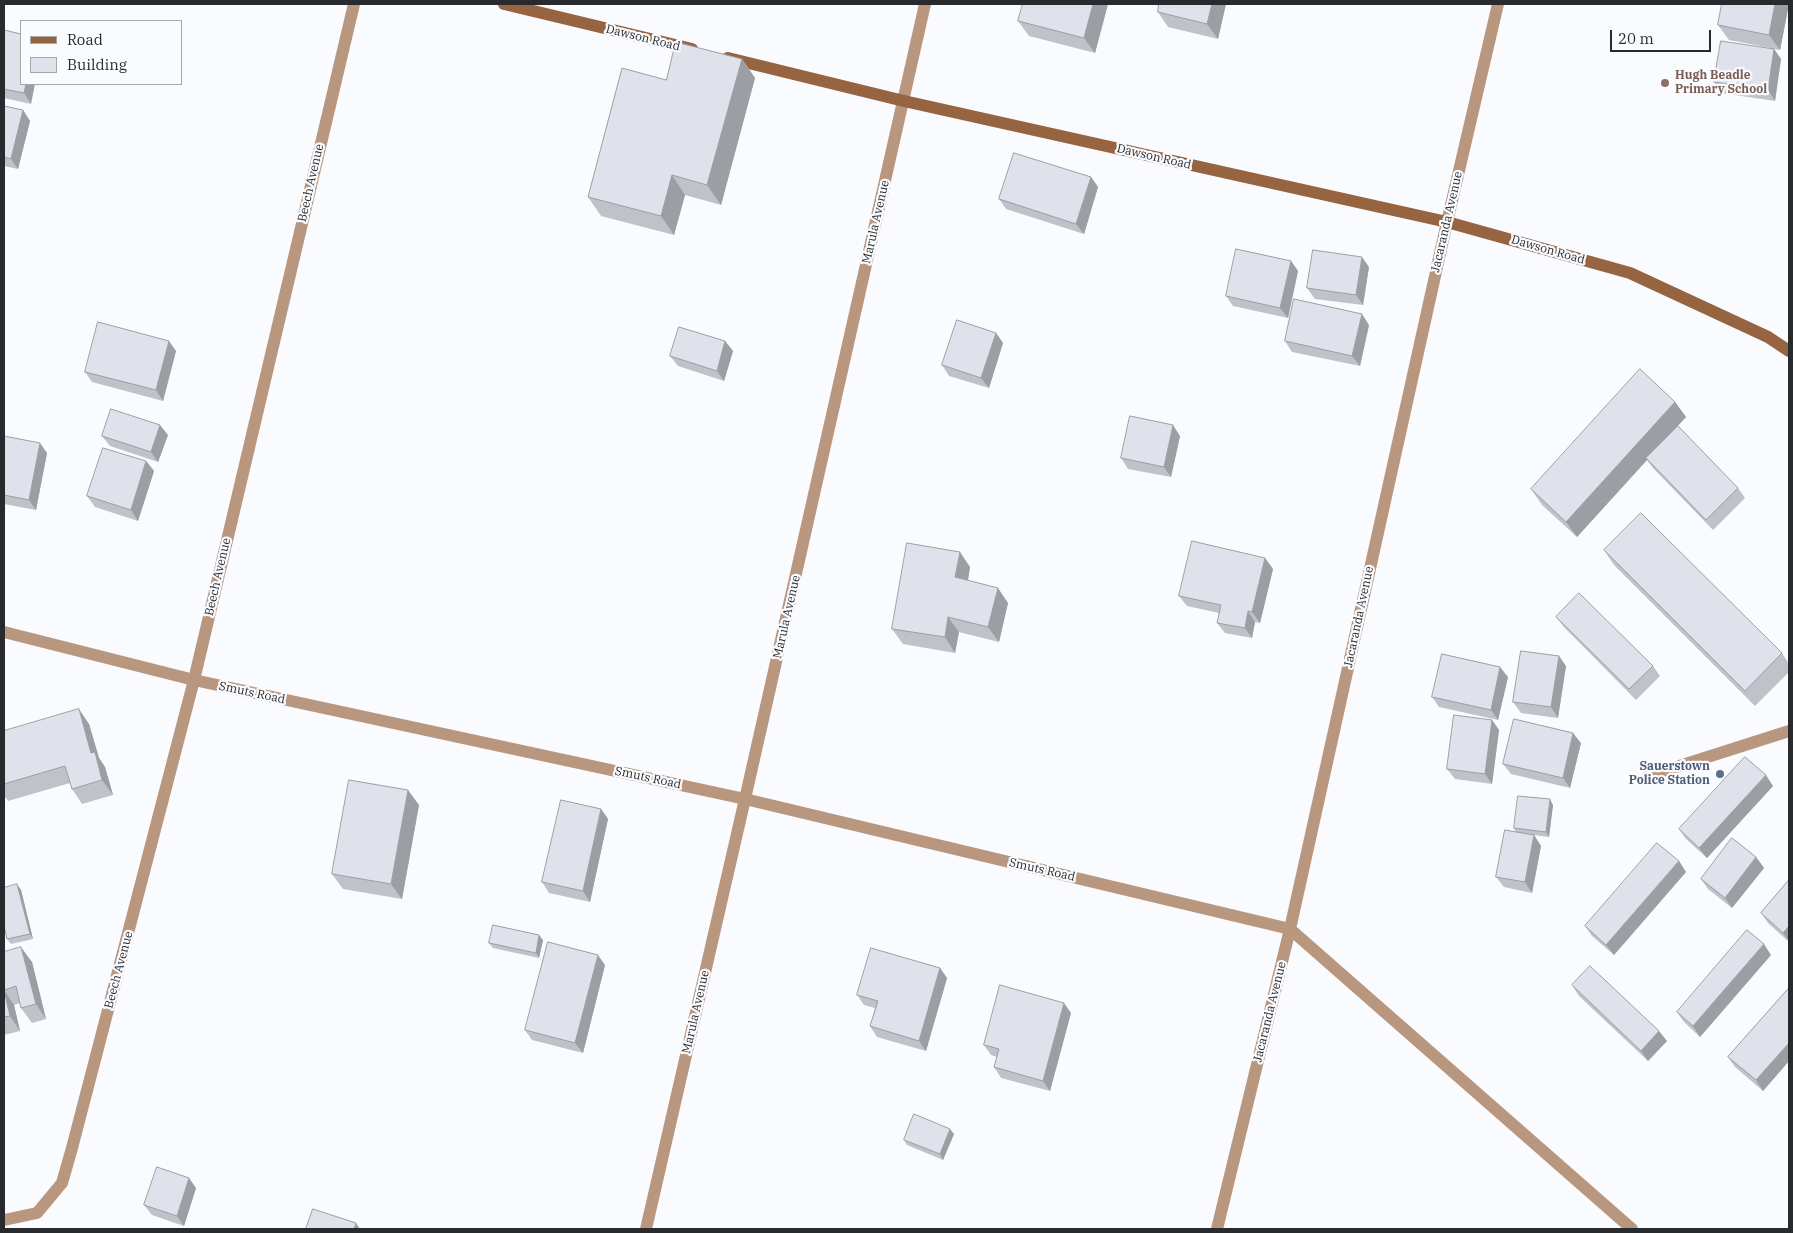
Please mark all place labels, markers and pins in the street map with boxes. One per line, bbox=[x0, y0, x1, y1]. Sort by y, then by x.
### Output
place label: Hugh Beadle Primary School bbox=[1675, 69, 1767, 97]
marker: Hugh Beadle Primary School bbox=[1659, 77, 1671, 89]
place label: Sauerstown Police Station bbox=[1629, 760, 1710, 788]
marker: Sauerstown Police Station bbox=[1714, 768, 1726, 780]

